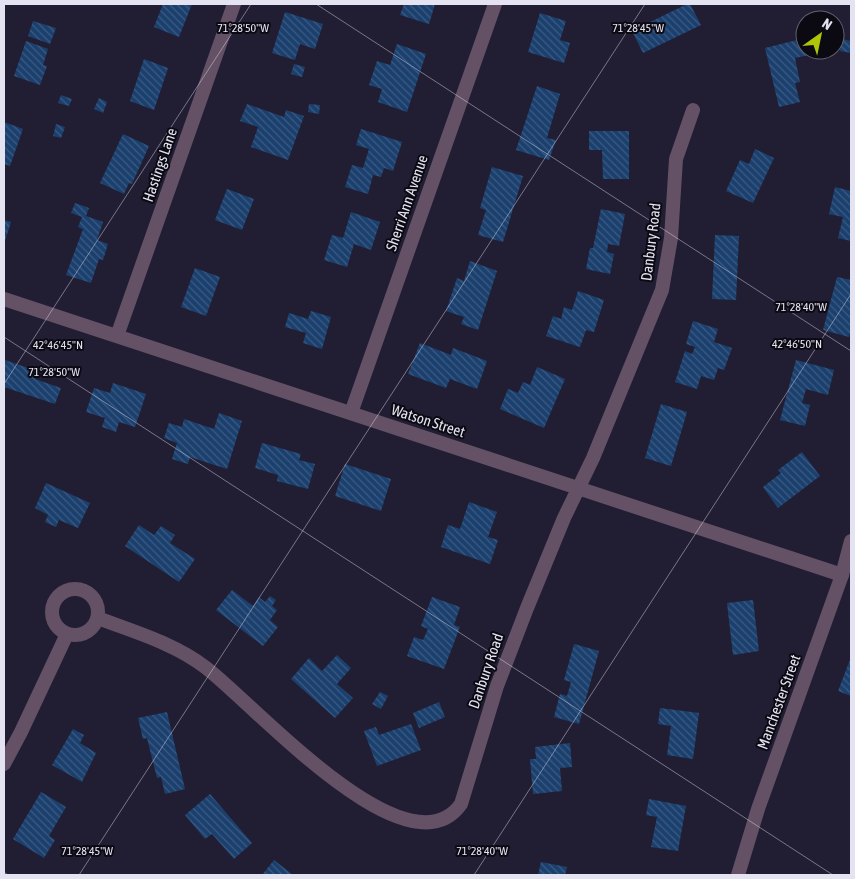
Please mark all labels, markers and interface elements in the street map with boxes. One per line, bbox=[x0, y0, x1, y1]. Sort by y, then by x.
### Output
north arrow bbox=[795, 10, 845, 60]
text: N bbox=[819, 15, 835, 33]
text: 71°28'50"W bbox=[217, 21, 269, 35]
text: 71°28'45"W bbox=[612, 21, 664, 35]
street label: Hastings Lane bbox=[139, 126, 180, 204]
street label: Sherri Ann Avenue bbox=[382, 153, 431, 253]
street label: Danbury Road bbox=[637, 202, 664, 282]
text: 71°28'40"W bbox=[775, 300, 827, 314]
text: 42°46'50"N bbox=[772, 337, 822, 351]
text: 42°46'45"N bbox=[33, 338, 83, 352]
text: 71°28'50"W bbox=[28, 365, 80, 379]
street label: Watson Street bbox=[389, 401, 467, 440]
street label: Danbury Road bbox=[465, 631, 506, 711]
street label: Manchester Street bbox=[754, 652, 804, 752]
text: 71°28'45"W bbox=[61, 844, 113, 858]
text: 71°28'40"W bbox=[456, 844, 508, 858]

